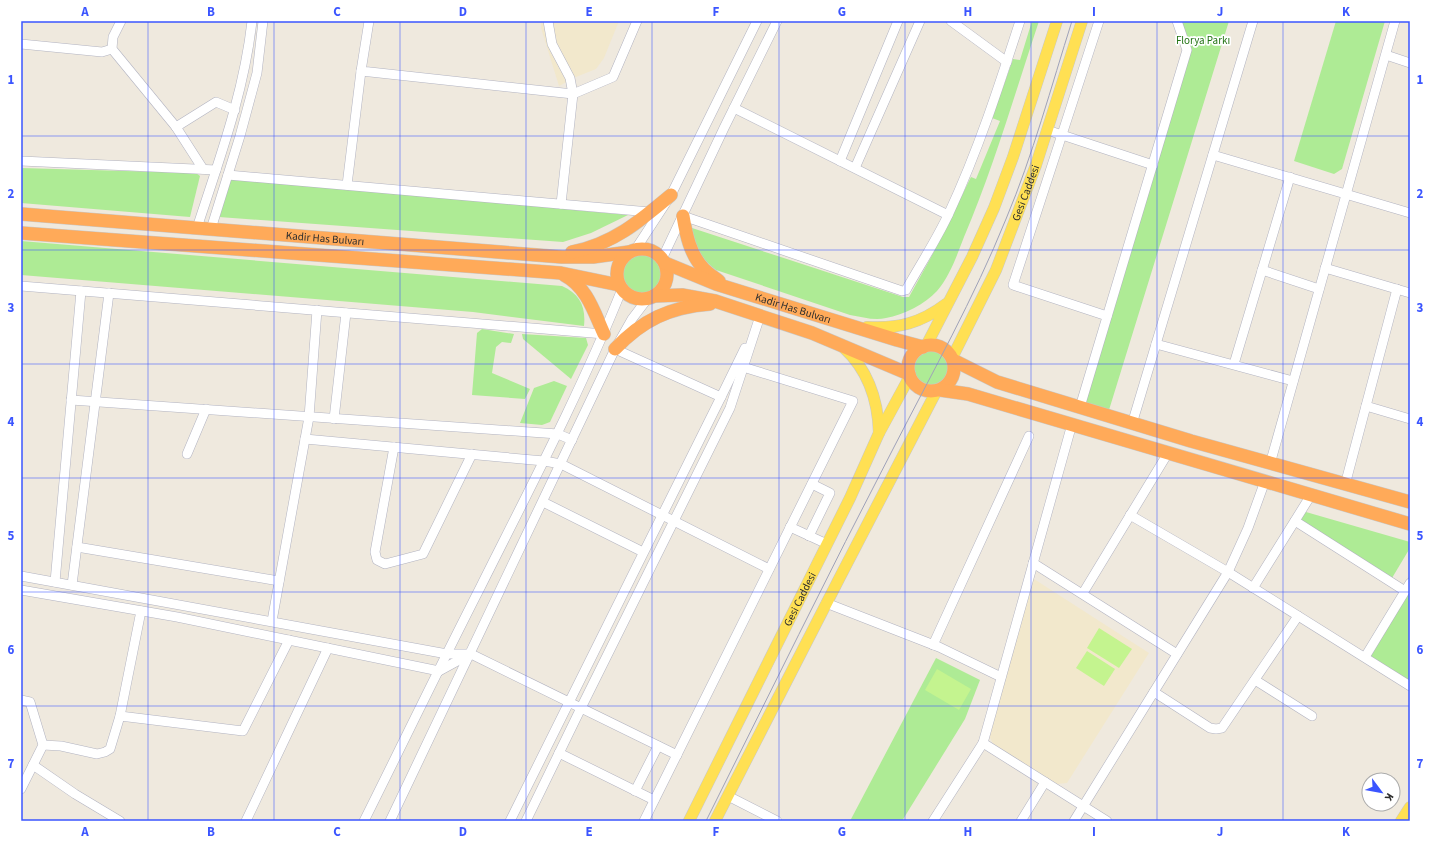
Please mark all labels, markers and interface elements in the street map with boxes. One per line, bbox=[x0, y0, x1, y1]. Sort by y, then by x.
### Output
text: A bbox=[80, 3, 89, 21]
text: B bbox=[207, 3, 215, 21]
text: C bbox=[333, 3, 341, 21]
text: D bbox=[459, 3, 467, 21]
text: E bbox=[585, 3, 593, 21]
text: F bbox=[713, 3, 720, 21]
text: G bbox=[838, 3, 846, 21]
text: H bbox=[964, 3, 972, 21]
text: I bbox=[1092, 3, 1096, 21]
text: J bbox=[1217, 3, 1223, 21]
text: K bbox=[1342, 3, 1351, 21]
park label: Florya Parkı bbox=[1176, 33, 1230, 48]
text: 1 bbox=[8, 71, 15, 89]
text: 1 bbox=[1417, 71, 1424, 89]
street label: Gesi Caddesi bbox=[1008, 163, 1043, 223]
text: 2 bbox=[8, 185, 15, 203]
text: 2 bbox=[1417, 185, 1424, 203]
street label: Kadir Has Bulvarı bbox=[285, 228, 365, 249]
street label: Kadir Has Bulvarı bbox=[753, 289, 833, 327]
text: 3 bbox=[8, 299, 15, 317]
text: 3 bbox=[1417, 299, 1424, 317]
text: 4 bbox=[8, 413, 15, 431]
text: 4 bbox=[1417, 413, 1424, 431]
text: 5 bbox=[8, 527, 15, 545]
text: 5 bbox=[1417, 527, 1424, 545]
street label: Gesi Caddesi bbox=[780, 569, 819, 629]
text: 6 bbox=[8, 641, 15, 659]
text: 6 bbox=[1417, 641, 1424, 659]
text: 7 bbox=[8, 755, 15, 773]
text: 7 bbox=[1417, 755, 1424, 773]
north arrow bbox=[1361, 772, 1401, 812]
text: K bbox=[1381, 790, 1397, 804]
text: A bbox=[80, 823, 89, 841]
text: B bbox=[207, 823, 215, 841]
text: C bbox=[333, 823, 341, 841]
text: D bbox=[459, 823, 467, 841]
text: E bbox=[585, 823, 593, 841]
text: F bbox=[713, 823, 720, 841]
text: G bbox=[838, 823, 846, 841]
text: H bbox=[964, 823, 972, 841]
text: I bbox=[1092, 823, 1096, 841]
text: J bbox=[1217, 823, 1223, 841]
text: K bbox=[1342, 823, 1351, 841]

